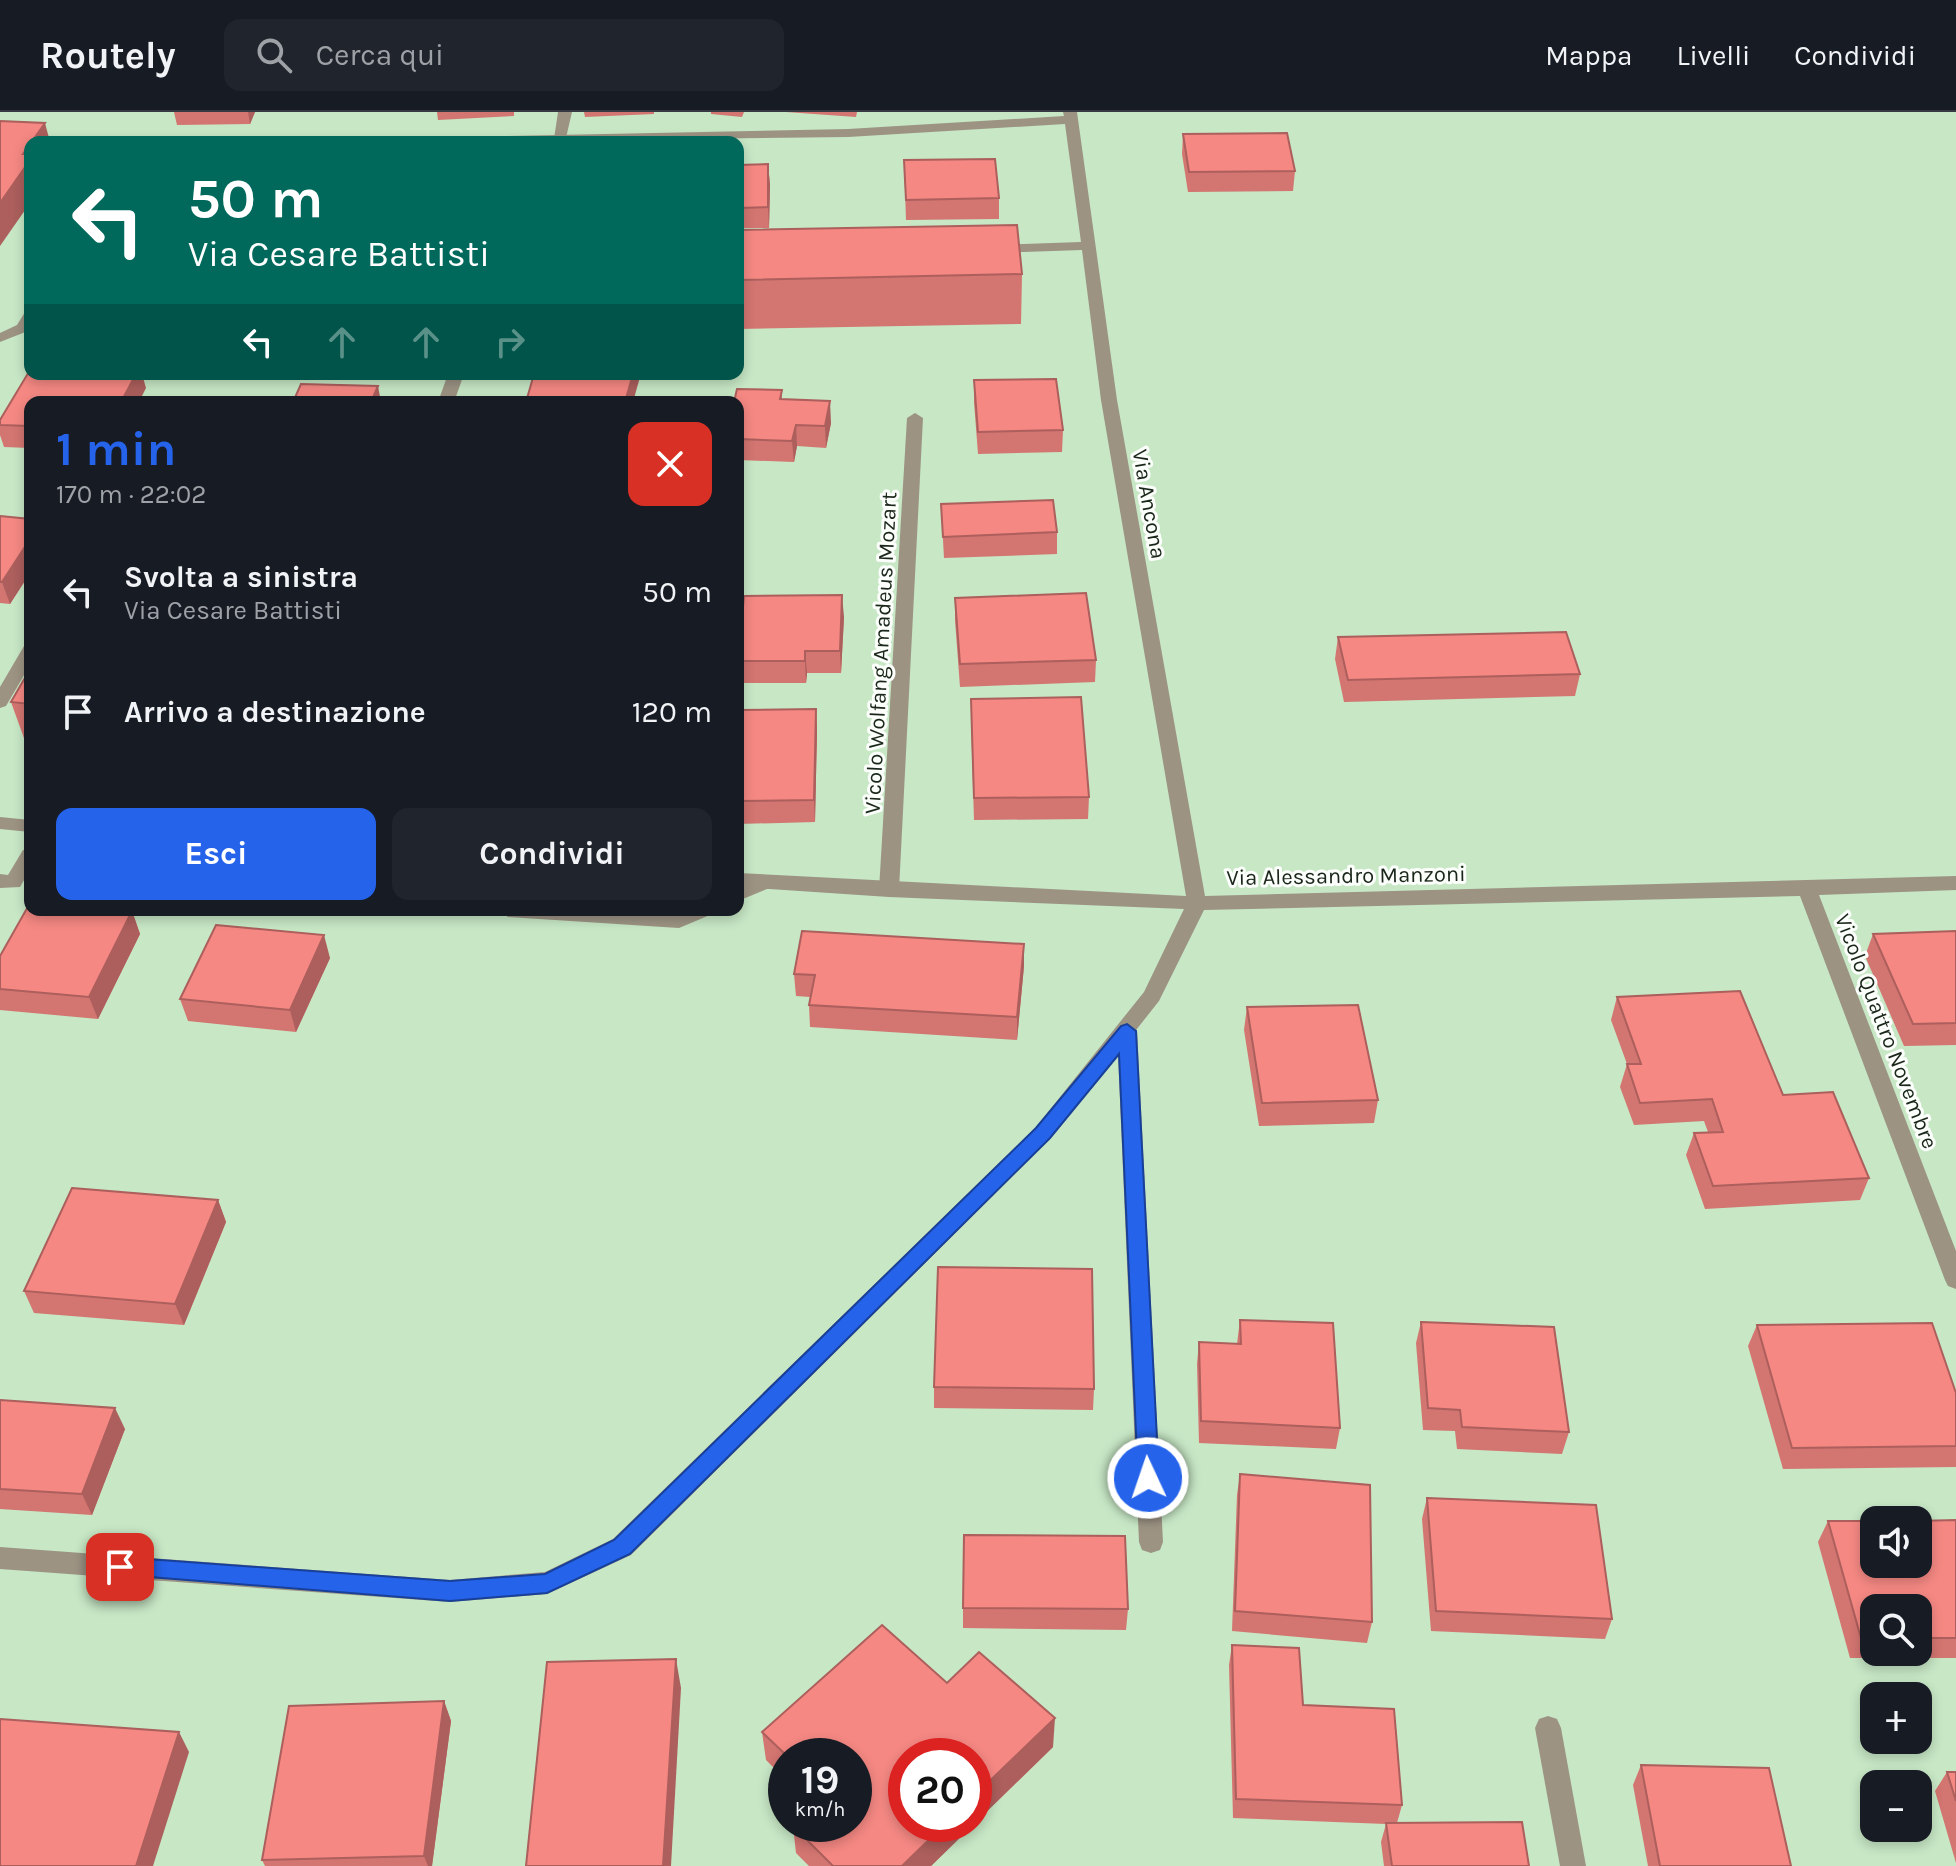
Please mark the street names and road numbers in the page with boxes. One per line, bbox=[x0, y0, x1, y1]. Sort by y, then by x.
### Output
street label: Via Ancona bbox=[1127, 447, 1171, 561]
street label: Vicolo Wolfang Amadeus Mozart bbox=[860, 491, 902, 815]
street label: Via Alessandro Manzoni bbox=[1226, 861, 1466, 891]
street label: Vicolo Quattro Novembre bbox=[1829, 910, 1943, 1152]

